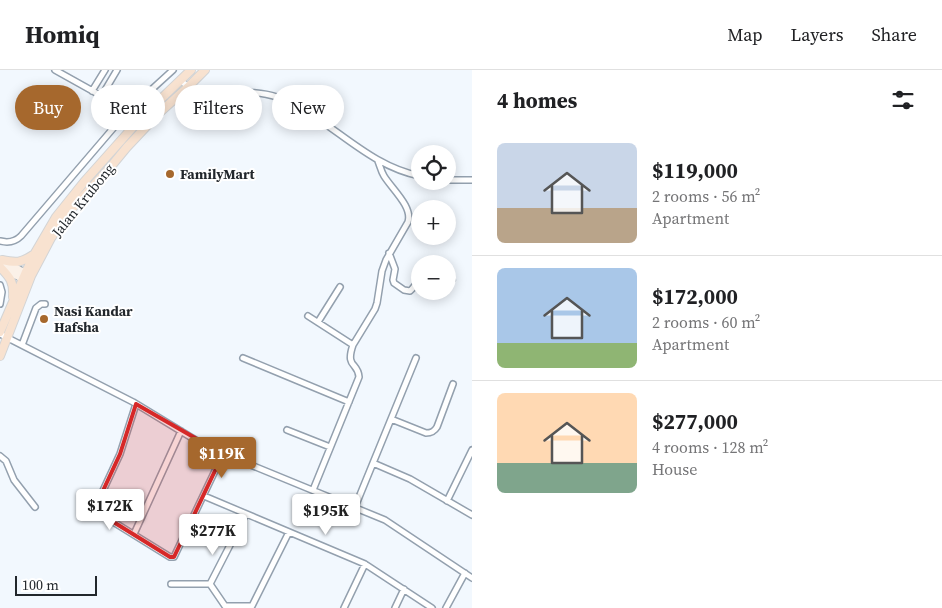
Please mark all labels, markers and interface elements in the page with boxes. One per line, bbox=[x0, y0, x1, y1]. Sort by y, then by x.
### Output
text: Homiq bbox=[25, 18, 100, 51]
text: Map bbox=[727, 22, 762, 47]
text: Layers bbox=[790, 22, 843, 47]
text: Share bbox=[871, 22, 917, 47]
chip: Buy bbox=[15, 85, 81, 130]
chip: Rent bbox=[91, 85, 165, 130]
chip: Filters bbox=[175, 85, 262, 130]
chip: New bbox=[272, 85, 344, 130]
text: 4 homes bbox=[497, 86, 577, 115]
icon: filters bbox=[889, 86, 917, 114]
map controls bbox=[411, 145, 456, 300]
button: locate bbox=[411, 145, 456, 190]
text: $119,000 bbox=[652, 156, 738, 185]
street label: Jalan Krubong bbox=[46, 159, 119, 242]
icon: home bbox=[537, 163, 597, 223]
place label: FamilyMart bbox=[180, 164, 256, 184]
marker: FamilyMart bbox=[164, 168, 176, 180]
text: 2 rooms · 56 m² bbox=[652, 185, 760, 207]
button: + bbox=[411, 200, 456, 245]
text: Apartment bbox=[652, 207, 729, 229]
button: − bbox=[411, 255, 456, 300]
text: $172,000 bbox=[652, 282, 738, 311]
icon: home bbox=[537, 288, 597, 348]
place label: Nasi Kandar Hafsha bbox=[54, 301, 133, 337]
text: 2 rooms · 60 m² bbox=[652, 311, 760, 333]
marker: Nasi Kandar Hafsha bbox=[38, 313, 50, 325]
text: Apartment bbox=[652, 333, 729, 355]
text: $277,000 bbox=[652, 407, 738, 436]
icon: home bbox=[537, 413, 597, 473]
pin: $119K bbox=[187, 436, 257, 479]
text: 4 rooms · 128 m² bbox=[652, 436, 768, 458]
text: $119K bbox=[199, 442, 245, 464]
text: House bbox=[652, 458, 697, 480]
pin: $172K bbox=[75, 488, 145, 531]
text: $172K bbox=[87, 494, 133, 516]
pin: $195K bbox=[291, 494, 361, 536]
text: $195K bbox=[303, 499, 349, 521]
pin: $277K bbox=[178, 514, 248, 556]
text: $277K bbox=[190, 519, 236, 541]
scale bar bbox=[15, 573, 98, 596]
text: 100 m bbox=[22, 575, 59, 595]

